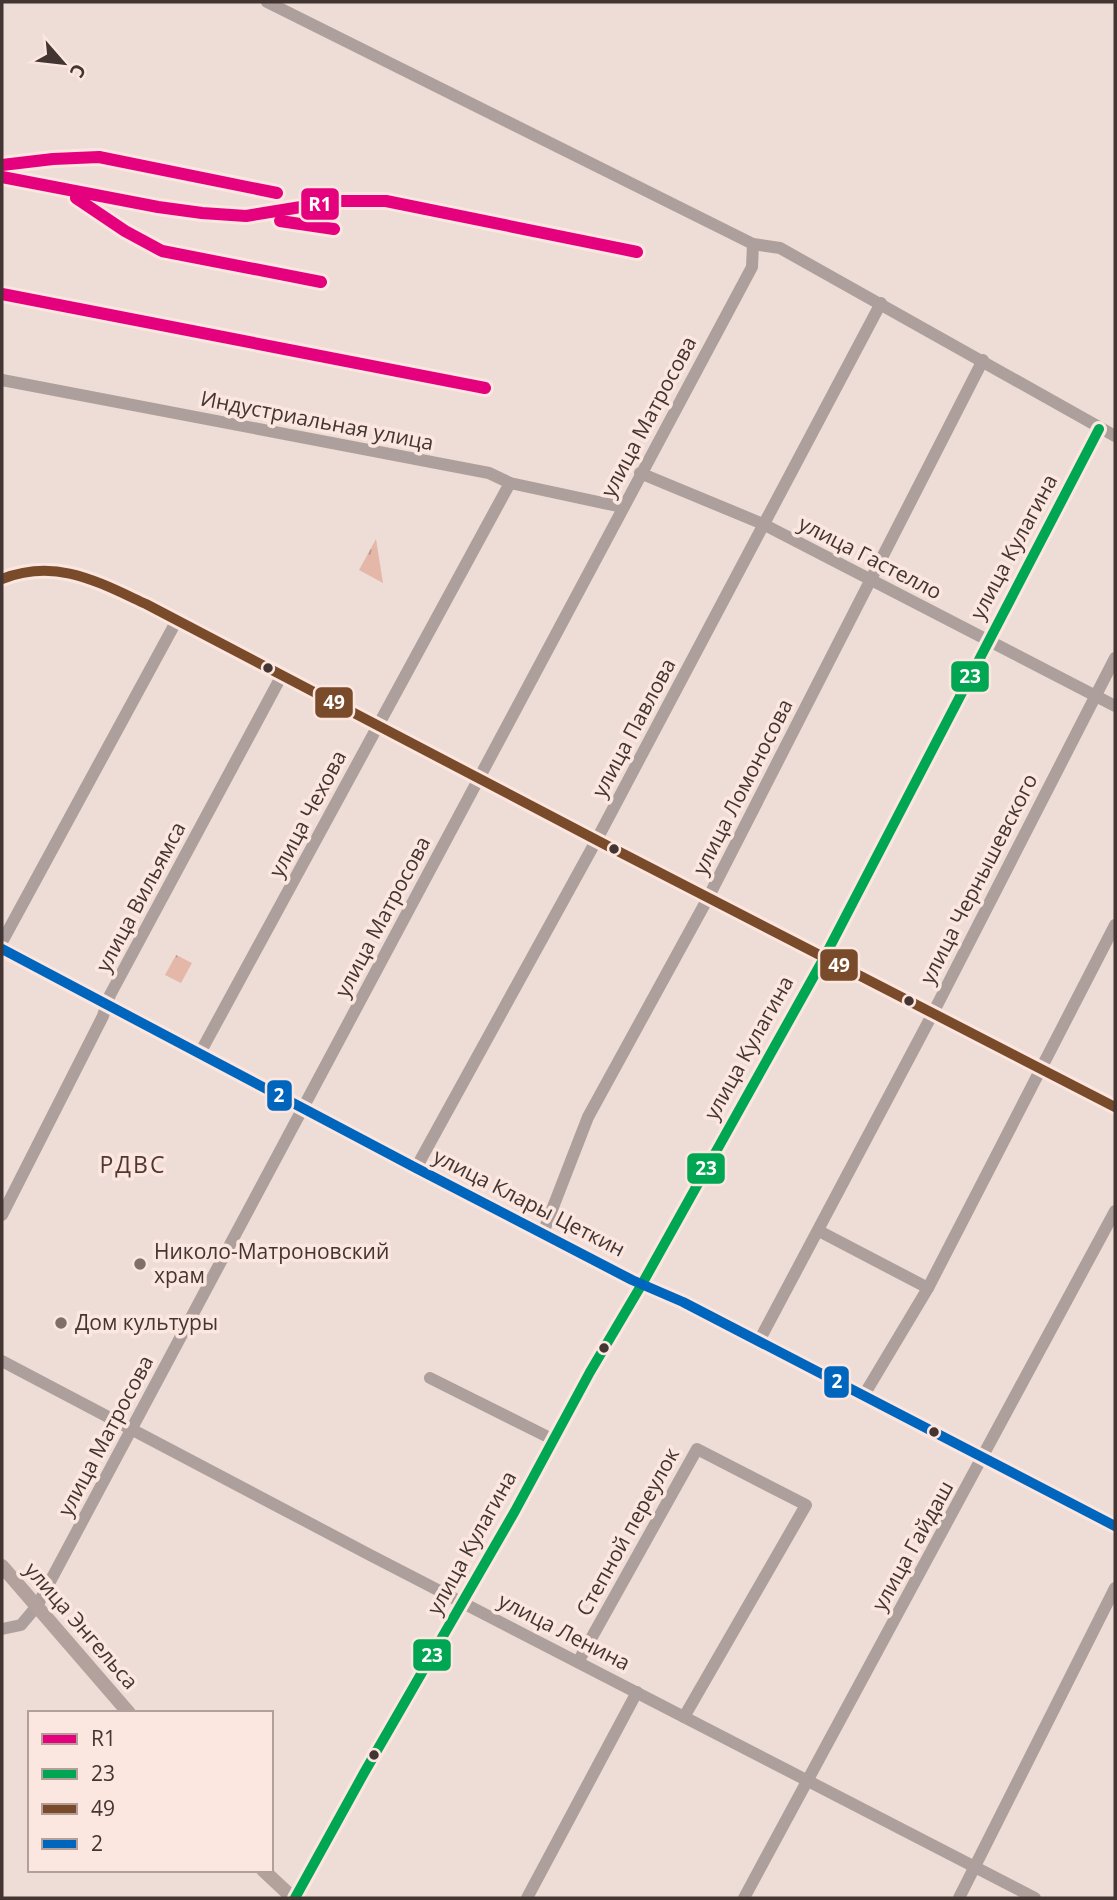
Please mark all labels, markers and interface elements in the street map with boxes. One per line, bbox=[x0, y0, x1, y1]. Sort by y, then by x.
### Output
north arrow bbox=[28, 28, 98, 98]
text: С bbox=[64, 60, 92, 82]
line badge: R1 bbox=[300, 187, 340, 221]
text: R1 bbox=[308, 191, 332, 217]
street label: улица Матросова bbox=[594, 331, 702, 502]
street label: Индустриальная улица bbox=[198, 384, 436, 456]
street label: улица Кулагина bbox=[963, 469, 1063, 624]
street label: улица Гастелло bbox=[794, 509, 947, 605]
street label: улица Павлова bbox=[585, 653, 682, 802]
line badge: 23 bbox=[950, 660, 990, 693]
unlabelled marker bbox=[261, 661, 275, 675]
text: 23 bbox=[959, 663, 981, 689]
line badge: 49 bbox=[314, 686, 354, 719]
text: 49 bbox=[323, 689, 345, 715]
street label: улица Ломоносова bbox=[686, 694, 799, 879]
street label: улица Чехова bbox=[262, 745, 352, 882]
street label: улица Чернышевского bbox=[913, 769, 1043, 989]
street label: улица Вильямса bbox=[89, 817, 192, 976]
street label: улица Матросова bbox=[328, 831, 436, 1002]
unlabelled marker bbox=[607, 842, 621, 856]
line badge: 49 bbox=[819, 948, 859, 982]
text: 49 bbox=[828, 952, 850, 978]
street label: улица Кулагина bbox=[697, 971, 799, 1125]
unlabelled marker bbox=[902, 994, 916, 1008]
line badge: 2 bbox=[266, 1079, 293, 1112]
text: 2 bbox=[274, 1082, 285, 1108]
street label: улица Клары Цеткин bbox=[429, 1142, 630, 1263]
district label: РДВС bbox=[100, 1148, 166, 1180]
line badge: 23 bbox=[686, 1152, 726, 1185]
text: 23 bbox=[695, 1155, 717, 1181]
place label: Николо-Матроновский храм bbox=[154, 1237, 389, 1289]
marker: Николо-Матроновский храм bbox=[132, 1256, 148, 1272]
place label: Дом культуры bbox=[75, 1308, 218, 1336]
marker: Дом культуры bbox=[53, 1315, 69, 1331]
unlabelled marker bbox=[597, 1341, 611, 1355]
street label: улица Матросова bbox=[51, 1350, 159, 1521]
line badge: 2 bbox=[823, 1365, 850, 1399]
text: 2 bbox=[832, 1368, 843, 1394]
unlabelled marker bbox=[927, 1425, 941, 1439]
street label: Степной переулок bbox=[569, 1442, 685, 1621]
street label: улица Кулагина bbox=[420, 1466, 522, 1620]
street label: улица Гайдаш bbox=[865, 1476, 959, 1616]
street label: улица Энгельса bbox=[19, 1556, 145, 1695]
street label: улица Ленина bbox=[494, 1586, 635, 1676]
line badge: 23 bbox=[412, 1638, 452, 1672]
text: 23 bbox=[421, 1642, 443, 1668]
legend bbox=[28, 1711, 273, 1872]
text: R1 bbox=[91, 1724, 116, 1752]
unlabelled marker bbox=[367, 1748, 381, 1762]
text: 23 bbox=[91, 1759, 115, 1787]
text: 49 bbox=[91, 1794, 115, 1822]
text: 2 bbox=[91, 1829, 103, 1857]

